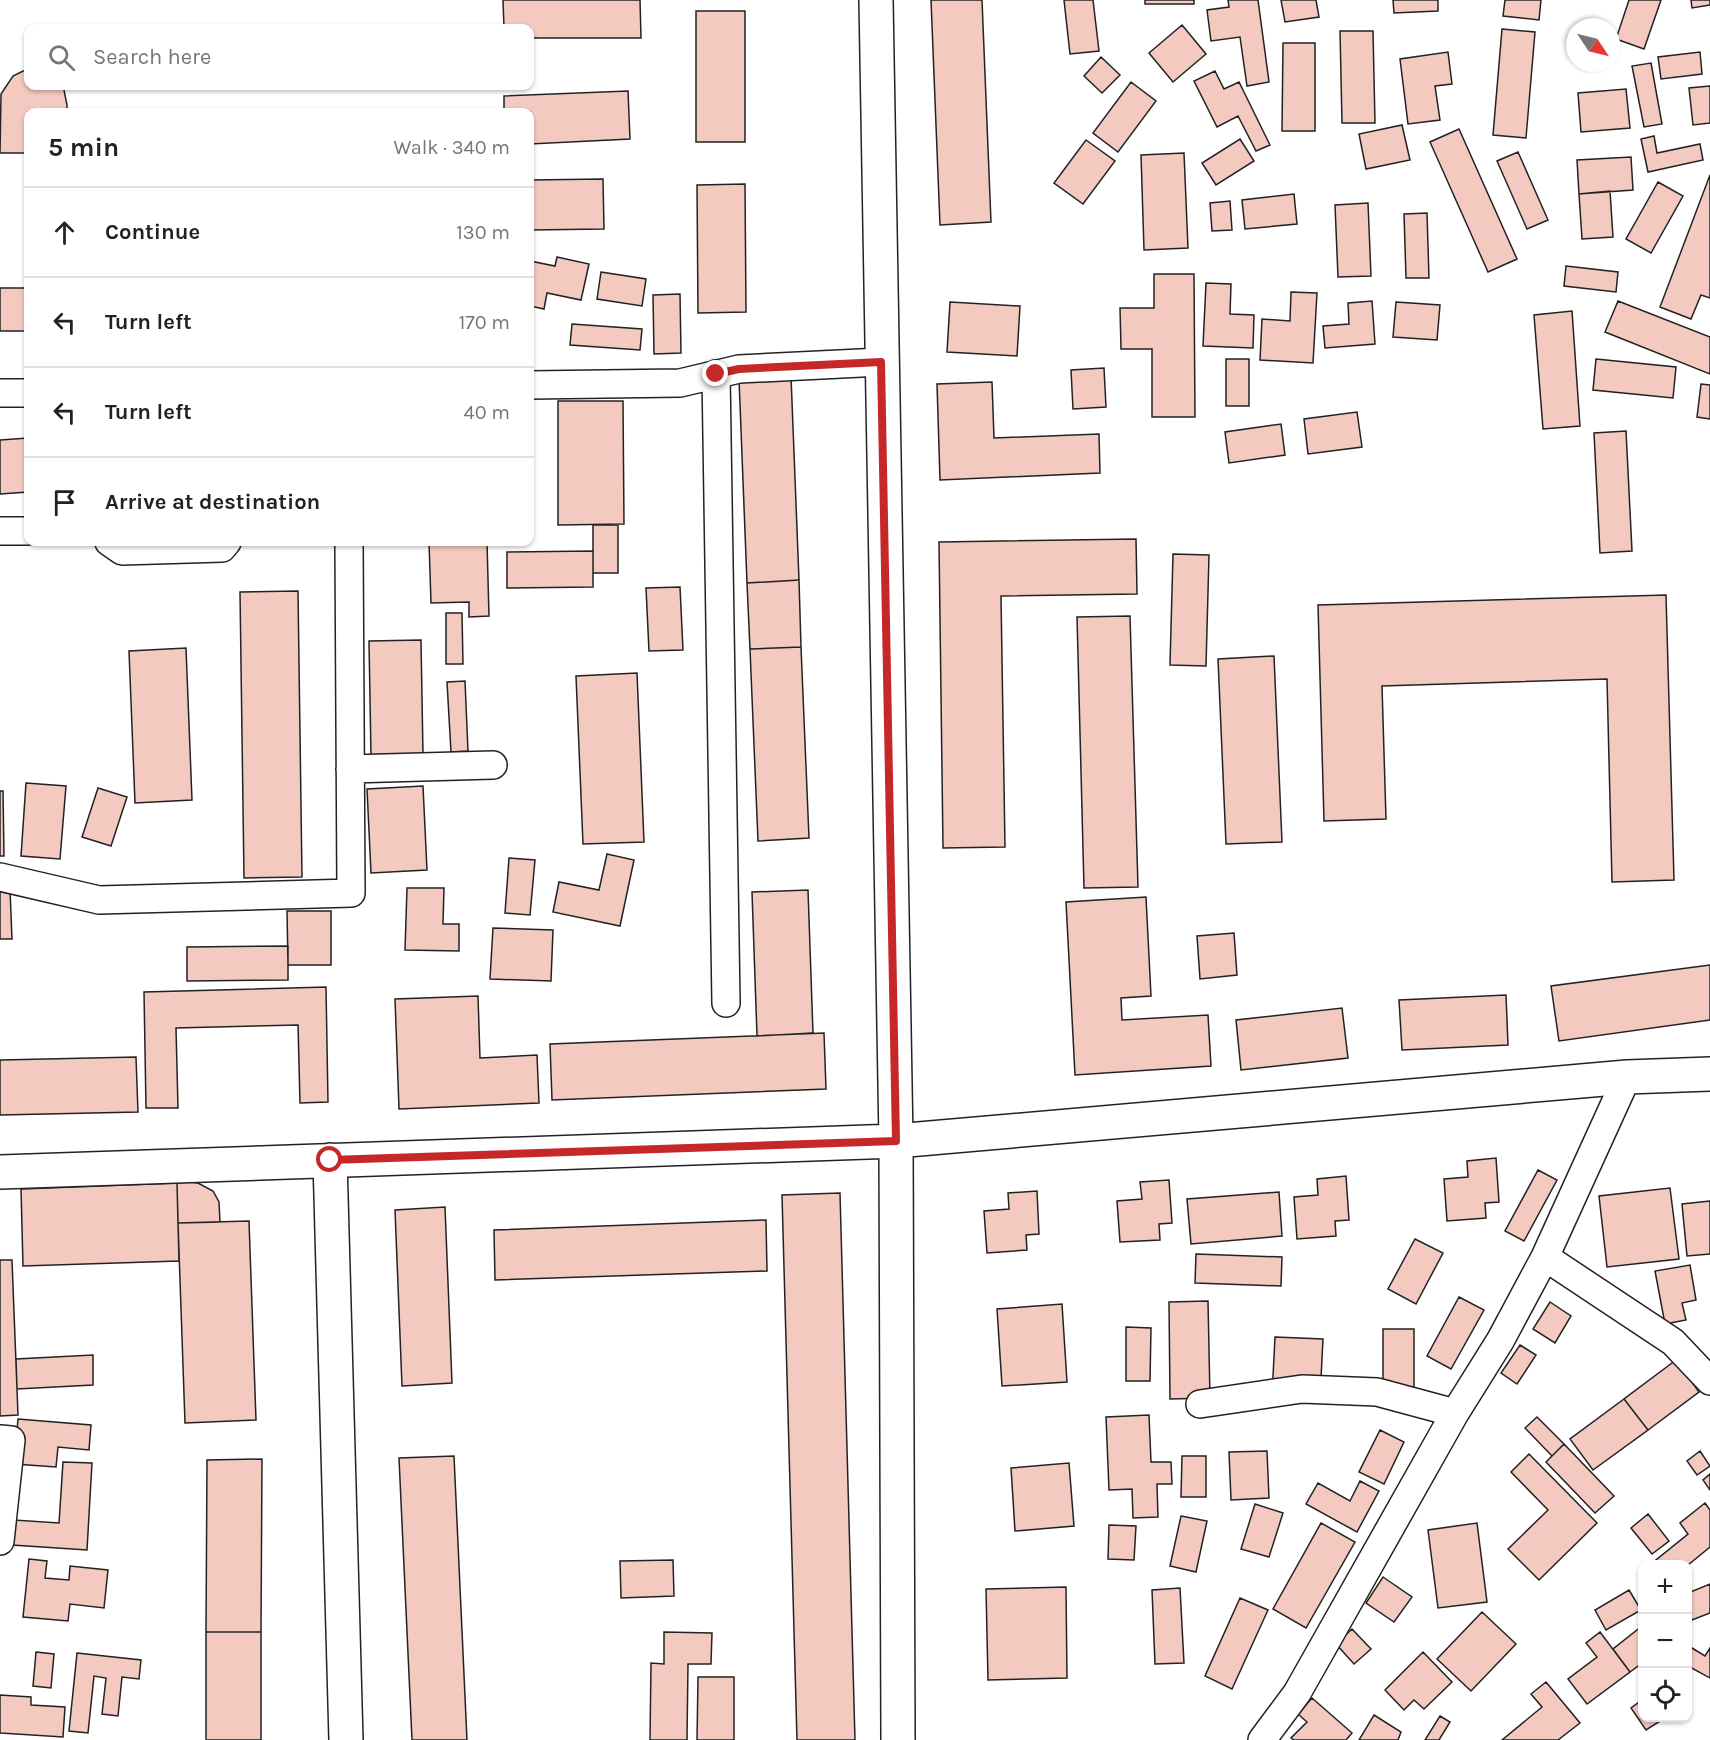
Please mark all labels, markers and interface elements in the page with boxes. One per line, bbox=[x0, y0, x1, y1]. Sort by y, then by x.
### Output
north arrow bbox=[1566, 18, 1620, 72]
search box bbox=[24, 24, 534, 90]
icon: search bbox=[45, 41, 78, 74]
text: Search here bbox=[93, 44, 211, 70]
text: 5 min bbox=[48, 132, 119, 163]
text: Walk · 340 m bbox=[394, 136, 510, 159]
icon: ahead bbox=[48, 216, 81, 249]
text: Continue bbox=[105, 219, 200, 245]
text: 130 m bbox=[456, 221, 510, 244]
icon: left bbox=[48, 306, 81, 339]
text: Turn left bbox=[105, 309, 192, 335]
text: 170 m bbox=[459, 311, 510, 334]
route end bbox=[702, 360, 728, 386]
icon: left bbox=[48, 396, 81, 429]
text: Turn left bbox=[105, 399, 192, 425]
text: 40 m bbox=[464, 401, 510, 424]
icon: arrive bbox=[48, 486, 81, 519]
text: Arrive at destination bbox=[105, 489, 320, 515]
route start bbox=[316, 1146, 342, 1172]
map controls bbox=[1638, 1560, 1692, 1722]
button: + bbox=[1638, 1560, 1692, 1614]
button: − bbox=[1638, 1614, 1692, 1668]
button: locate bbox=[1638, 1668, 1692, 1722]

